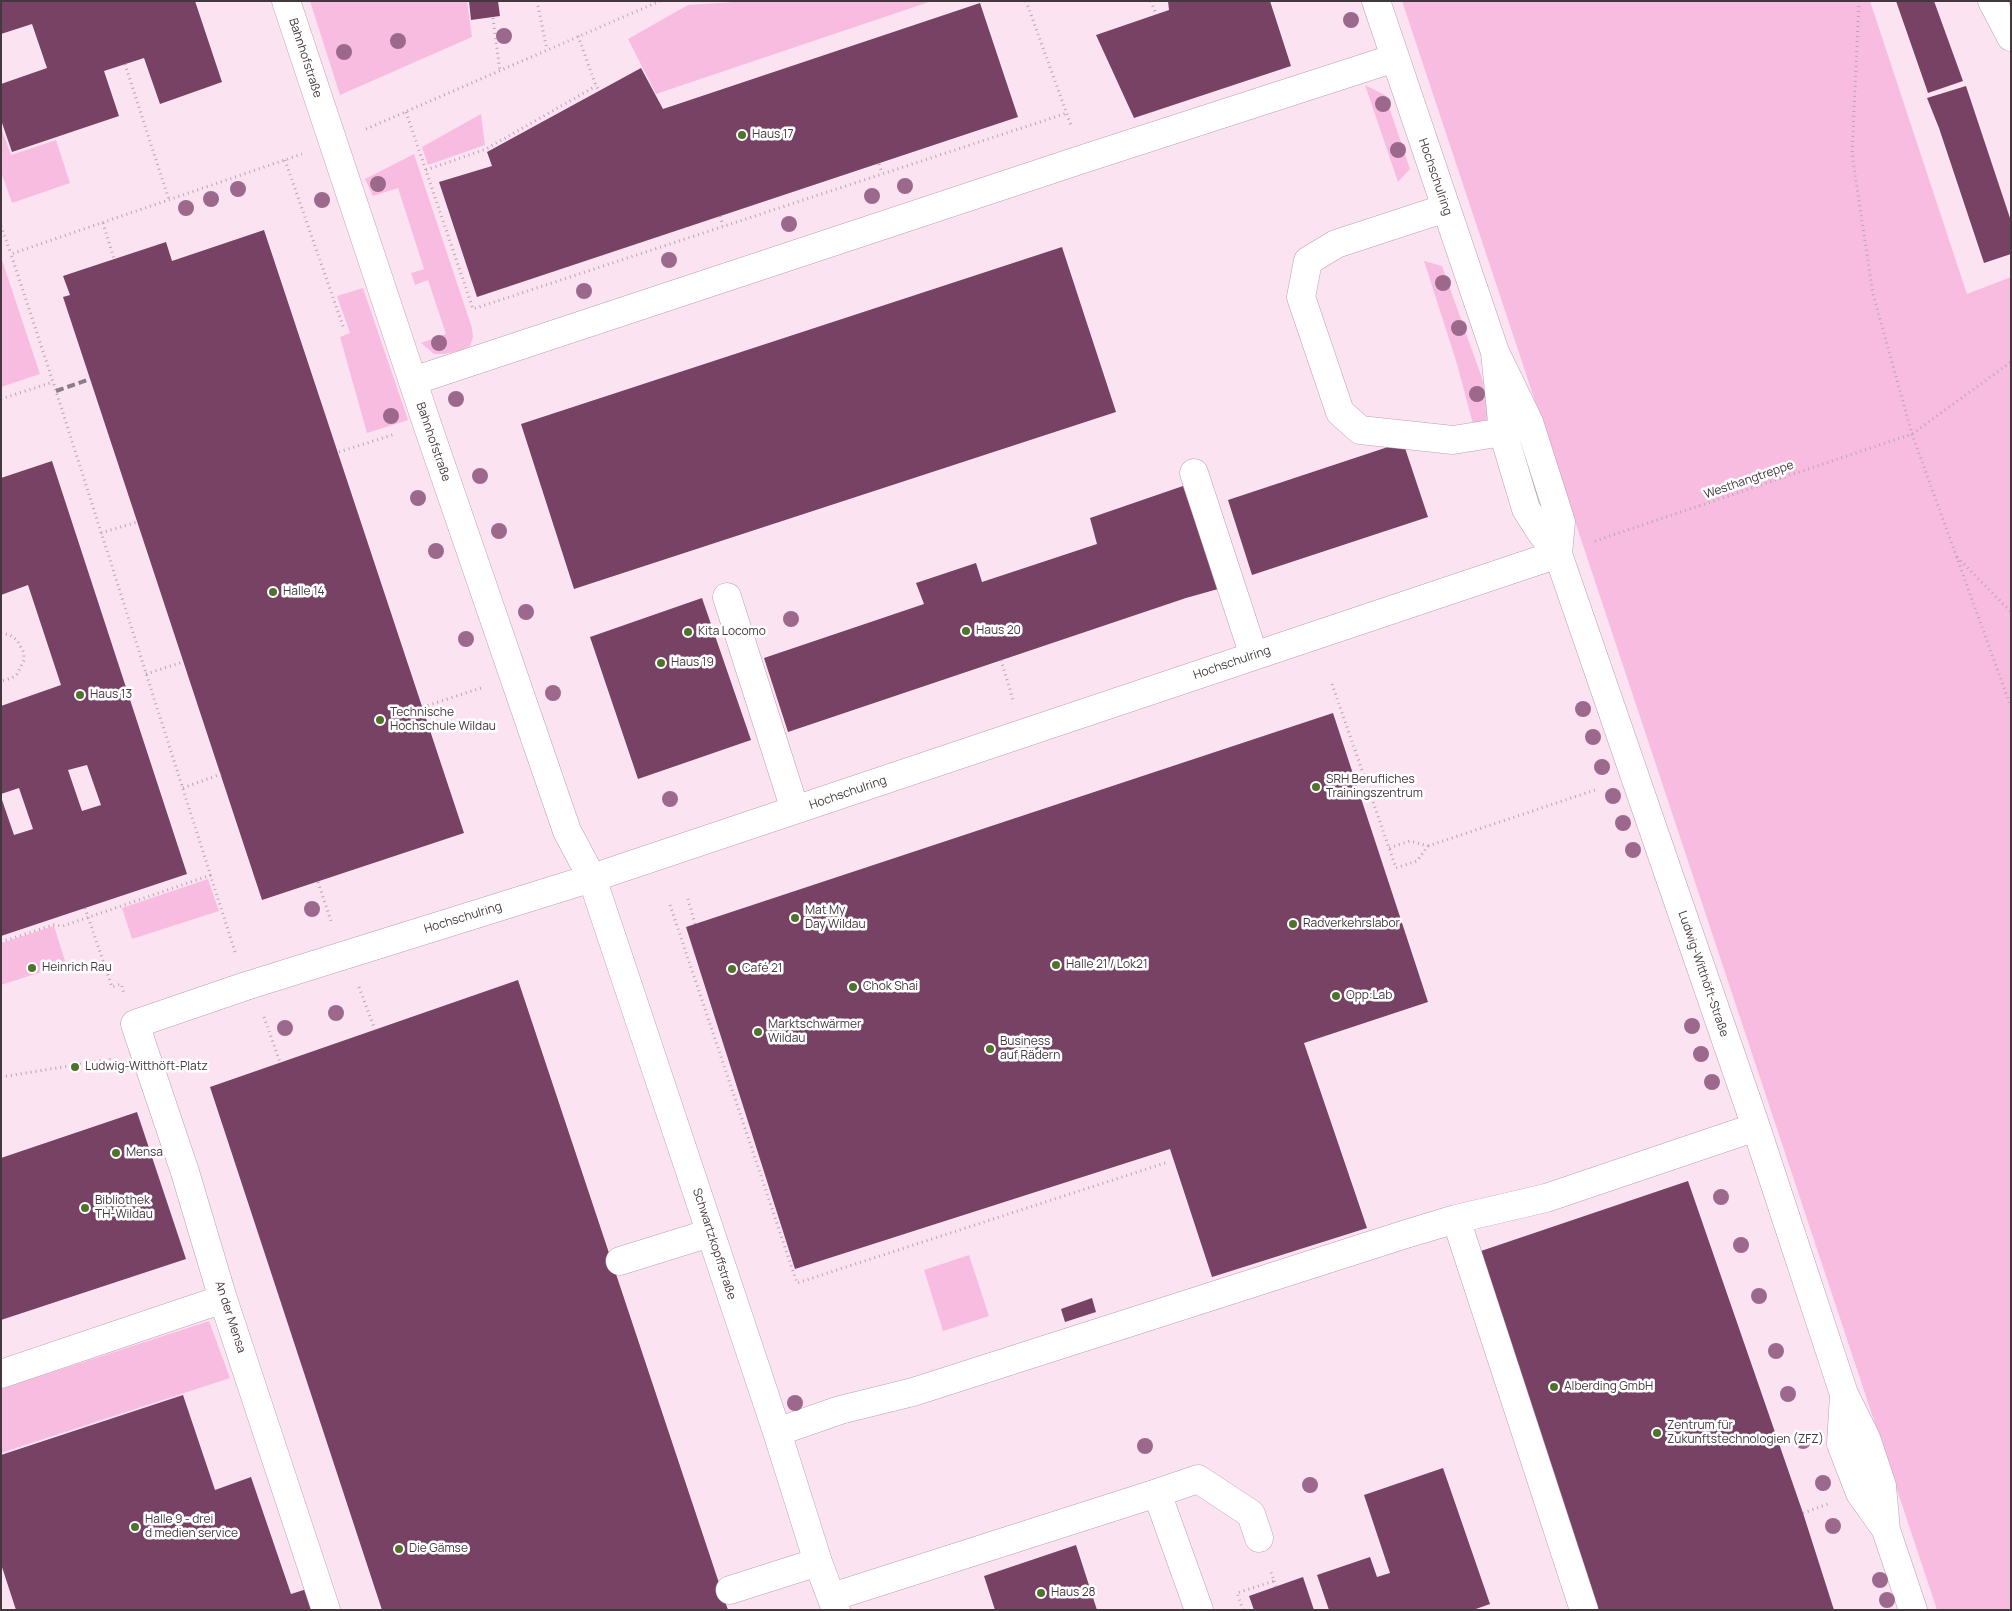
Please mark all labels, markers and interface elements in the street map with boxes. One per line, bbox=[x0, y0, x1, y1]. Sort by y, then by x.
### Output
street label: Bahnhofstraße bbox=[285, 16, 325, 100]
place label: Haus 17 bbox=[752, 128, 793, 142]
marker: Haus 17 bbox=[736, 129, 748, 141]
street label: Hochschulring bbox=[1415, 137, 1455, 217]
street label: Bahnhofstraße bbox=[413, 401, 453, 483]
street label: Westhangtreppe bbox=[1702, 458, 1796, 502]
place label: Halle 14 bbox=[283, 585, 325, 599]
marker: Halle 14 bbox=[267, 586, 279, 598]
place label: Haus 20 bbox=[976, 624, 1021, 638]
place label: Kita Locomo bbox=[698, 625, 766, 639]
marker: Haus 20 bbox=[960, 625, 972, 637]
marker: Kita Locomo bbox=[682, 626, 694, 638]
street label: Hochschulring bbox=[1192, 643, 1272, 683]
place label: Haus 19 bbox=[671, 656, 714, 670]
marker: Haus 19 bbox=[655, 657, 667, 669]
place label: Haus 13 bbox=[90, 688, 132, 702]
marker: Haus 13 bbox=[74, 689, 86, 701]
place label: Technische Hochschule Wildau bbox=[390, 706, 496, 734]
marker: Technische Hochschule Wildau bbox=[374, 714, 386, 726]
street label: Hochschulring bbox=[808, 773, 888, 813]
place label: SRH Berufliches Trainingszentrum bbox=[1326, 773, 1423, 801]
marker: SRH Berufliches Trainingszentrum bbox=[1310, 781, 1322, 793]
street label: Hochschulring bbox=[422, 899, 504, 937]
place label: Mat My Day Wildau bbox=[805, 904, 866, 932]
street label: Ludwig-Witthöft-Straße bbox=[1675, 909, 1731, 1039]
marker: Mat My Day Wildau bbox=[789, 912, 801, 924]
place label: Radverkehrslabor bbox=[1303, 917, 1400, 931]
marker: Radverkehrslabor bbox=[1287, 918, 1299, 930]
place label: Halle 21 / Lok21 bbox=[1066, 958, 1148, 972]
marker: Halle 21 / Lok21 bbox=[1050, 959, 1062, 971]
place label: Heinrich Rau bbox=[42, 961, 112, 975]
marker: Heinrich Rau bbox=[26, 962, 38, 974]
place label: Café 21 bbox=[742, 962, 782, 976]
marker: Café 21 bbox=[726, 963, 738, 975]
place label: Chok Shai bbox=[863, 980, 918, 994]
marker: Chok Shai bbox=[847, 981, 859, 993]
place label: Opp:Lab bbox=[1346, 989, 1392, 1003]
marker: Opp:Lab bbox=[1330, 990, 1342, 1002]
place label: Marktschwärmer Wildau bbox=[768, 1018, 861, 1046]
marker: Marktschwärmer Wildau bbox=[752, 1026, 764, 1038]
place label: Business auf Rädern bbox=[1000, 1035, 1060, 1063]
marker: Business auf Rädern bbox=[984, 1043, 996, 1055]
place label: Ludwig-Witthöft-Platz bbox=[85, 1060, 208, 1074]
marker: Ludwig-Witthöft-Platz bbox=[69, 1061, 81, 1073]
place label: Mensa bbox=[126, 1146, 163, 1160]
marker: Mensa bbox=[110, 1147, 122, 1159]
street label: Schwartzkopffstraße bbox=[689, 1187, 739, 1301]
place label: Bibliothek TH-Wildau bbox=[95, 1194, 153, 1222]
marker: Bibliothek TH-Wildau bbox=[79, 1202, 91, 1214]
street label: An der Mensa bbox=[212, 1279, 248, 1355]
place label: Alberding GmbH bbox=[1564, 1380, 1653, 1394]
marker: Alberding GmbH bbox=[1548, 1381, 1560, 1393]
place label: Zentrum für Zukunftstechnologien (ZFZ) bbox=[1667, 1419, 1824, 1447]
marker: Zentrum für Zukunftstechnologien (ZFZ) bbox=[1651, 1427, 1663, 1439]
place label: Halle 9 - drei d medien service bbox=[145, 1513, 238, 1541]
marker: Halle 9 - drei d medien service bbox=[129, 1521, 141, 1533]
place label: Die Gämse bbox=[409, 1542, 468, 1556]
marker: Die Gämse bbox=[393, 1543, 405, 1555]
place label: Haus 28 bbox=[1051, 1586, 1096, 1600]
marker: Haus 28 bbox=[1035, 1587, 1047, 1599]

